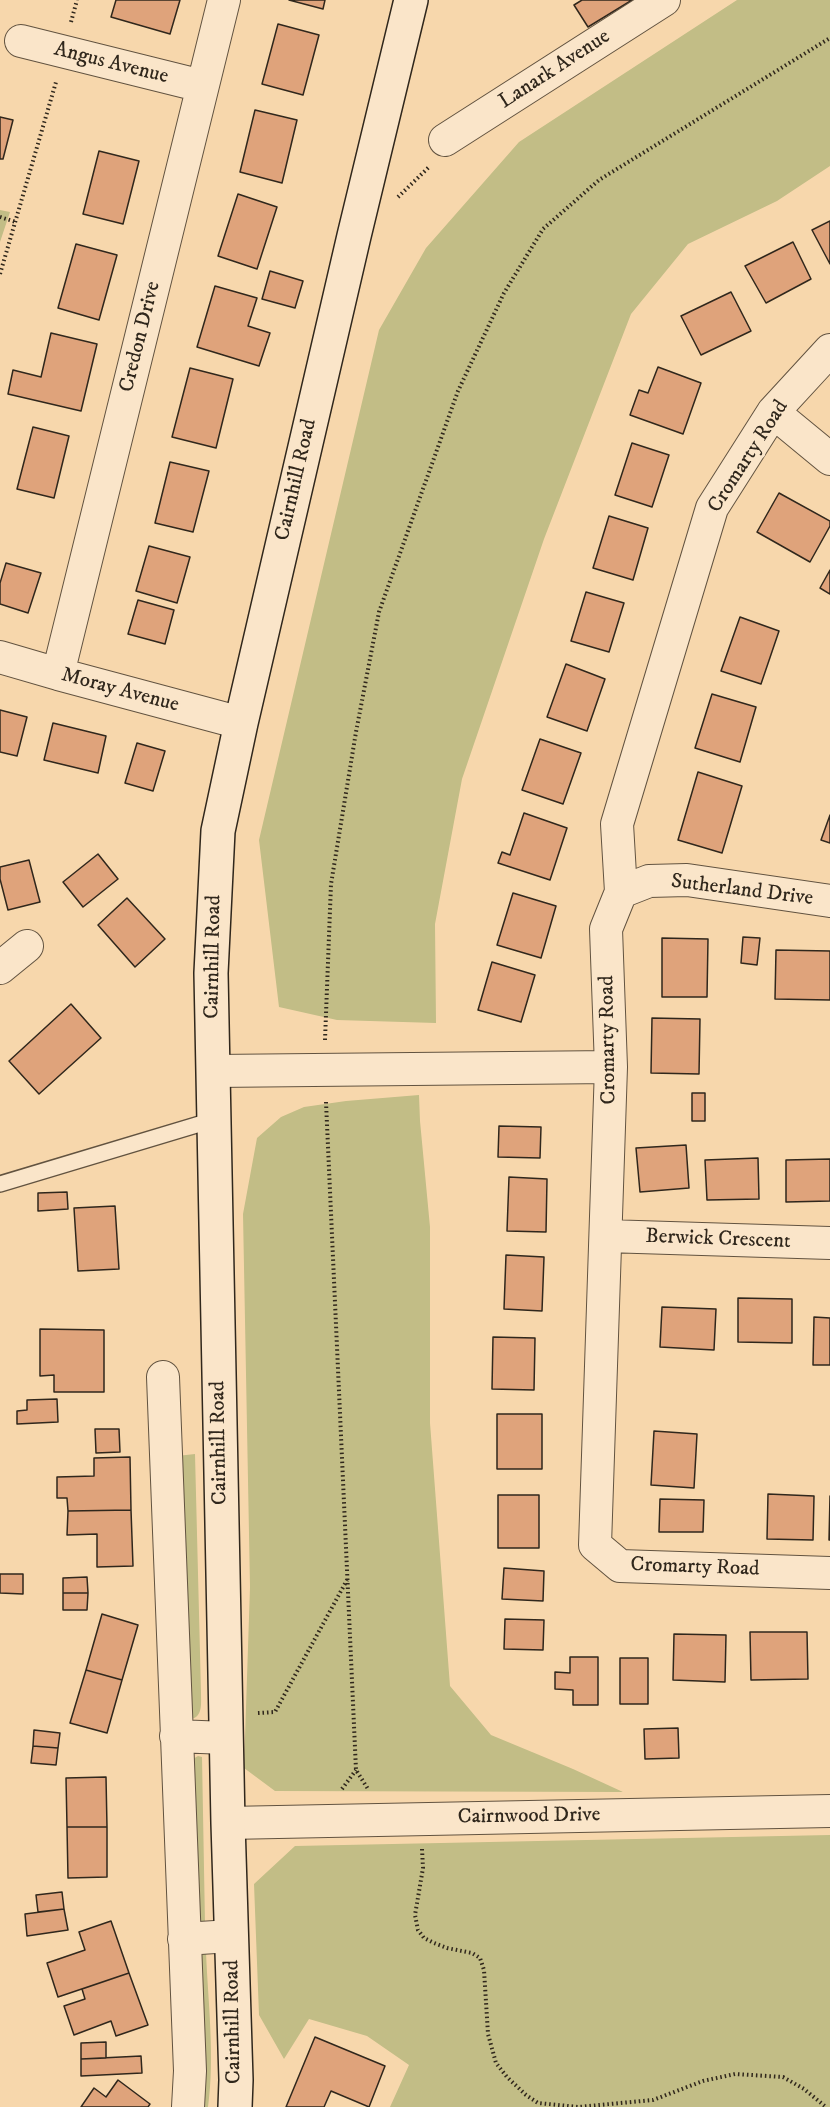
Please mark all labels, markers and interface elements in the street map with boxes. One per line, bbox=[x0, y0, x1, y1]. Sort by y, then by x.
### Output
street label: Lanark Avenue bbox=[495, 25, 615, 115]
street label: Angus Avenue bbox=[51, 38, 171, 90]
street label: Credon Drive bbox=[115, 279, 167, 395]
street label: Cromarty Road bbox=[703, 396, 795, 518]
street label: Cairnhill Road bbox=[271, 417, 323, 543]
street label: Moray Avenue bbox=[58, 663, 182, 719]
street label: Sutherland Drive bbox=[669, 870, 815, 912]
street label: Cairnhill Road bbox=[200, 895, 228, 1019]
street label: Cromarty Road bbox=[595, 975, 623, 1105]
street label: Berwick Crescent bbox=[645, 1225, 791, 1255]
street label: Cairnhill Road bbox=[206, 1381, 234, 1505]
street label: Cromarty Road bbox=[630, 1553, 760, 1583]
street label: Cairnwood Drive bbox=[458, 1803, 600, 1831]
street label: Cairnhill Road bbox=[220, 1960, 248, 2084]

